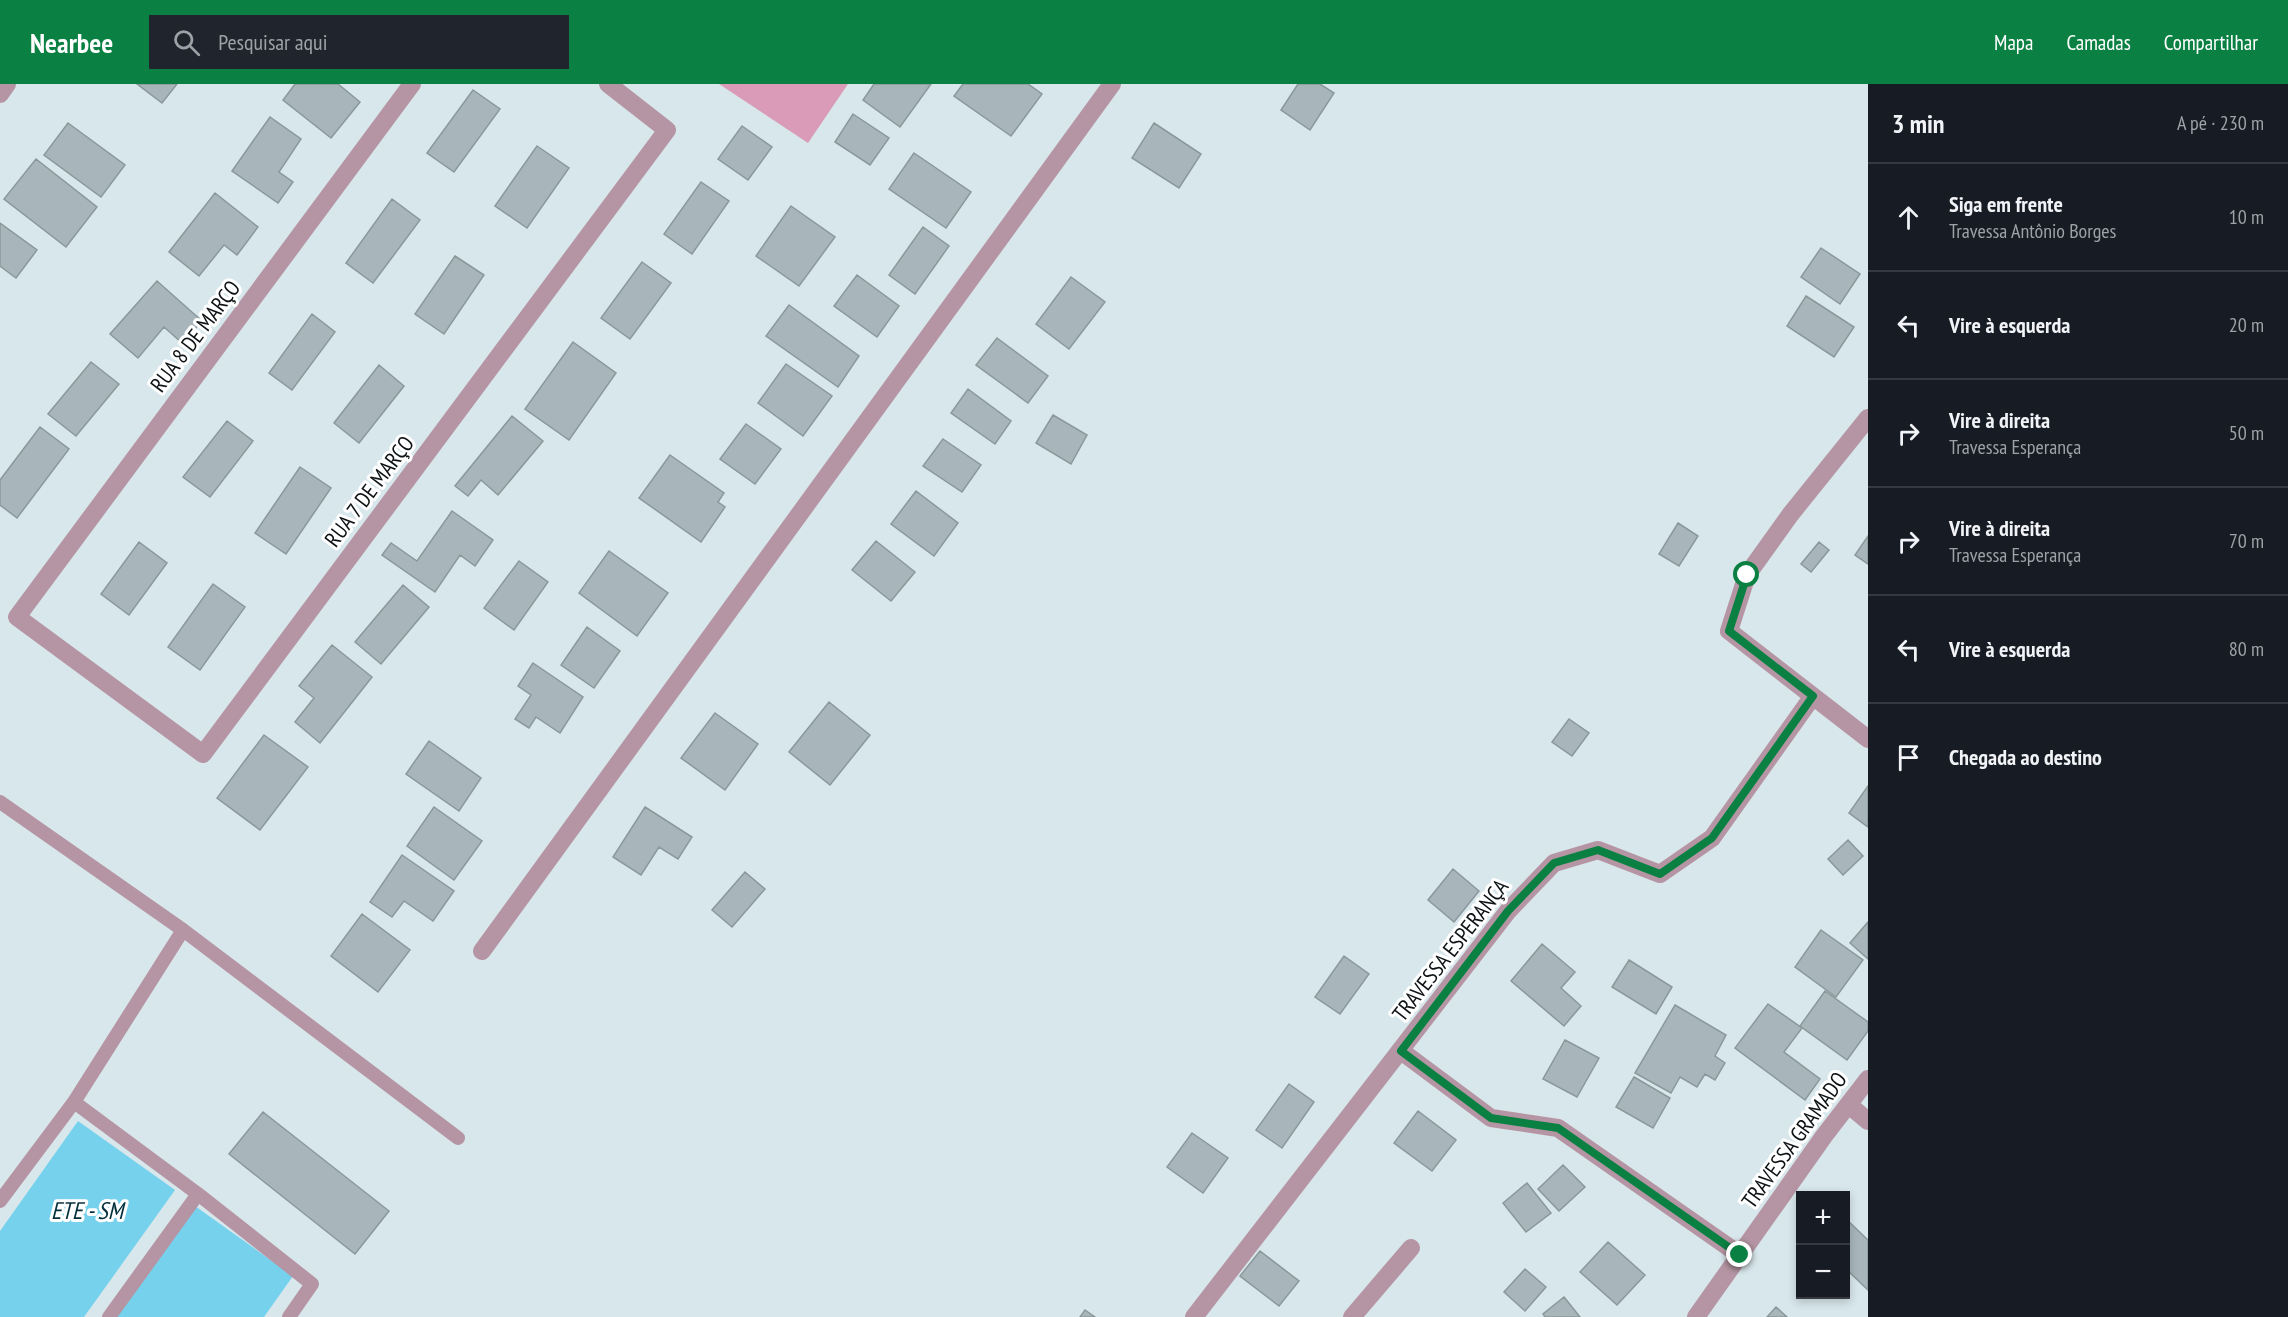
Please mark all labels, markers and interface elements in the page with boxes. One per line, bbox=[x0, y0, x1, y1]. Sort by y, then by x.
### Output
search box bbox=[149, 15, 569, 69]
text: Nearbee bbox=[30, 24, 113, 61]
icon: search bbox=[170, 26, 203, 59]
text: Pesquisar aqui bbox=[218, 28, 327, 56]
text: Mapa bbox=[1994, 29, 2033, 56]
text: Camadas bbox=[2066, 29, 2131, 56]
text: Compartilhar bbox=[2164, 29, 2258, 56]
text: 3 min bbox=[1892, 107, 1945, 140]
text: A pé · 230 m bbox=[2177, 110, 2264, 136]
text: Siga em frente bbox=[1949, 190, 2063, 218]
icon: ahead bbox=[1892, 201, 1925, 234]
text: 10 m bbox=[2229, 204, 2264, 230]
text: Travessa Antônio Borges bbox=[1949, 218, 2116, 244]
street label: RUA 8 DE MARÇO bbox=[144, 275, 246, 397]
icon: left bbox=[1892, 309, 1925, 342]
text: Vire à esquerda bbox=[1949, 311, 2070, 339]
text: 20 m bbox=[2229, 312, 2264, 338]
text: Vire à direita bbox=[1949, 406, 2050, 434]
icon: right bbox=[1892, 417, 1925, 450]
text: 50 m bbox=[2229, 420, 2264, 446]
street label: RUA 7 DE MARÇO bbox=[318, 430, 420, 552]
text: Travessa Esperança bbox=[1949, 434, 2081, 460]
text: Vire à direita bbox=[1949, 514, 2050, 542]
icon: right bbox=[1892, 525, 1925, 558]
text: 70 m bbox=[2229, 528, 2264, 554]
text: Travessa Esperança bbox=[1949, 542, 2081, 568]
route start bbox=[1733, 561, 1759, 587]
icon: left bbox=[1892, 633, 1925, 666]
text: Vire à esquerda bbox=[1949, 635, 2070, 663]
text: 80 m bbox=[2229, 636, 2264, 662]
icon: arrive bbox=[1892, 741, 1925, 774]
text: Chegada ao destino bbox=[1949, 743, 2102, 771]
street label: TRAVESSA ESPERANÇA bbox=[1386, 873, 1515, 1027]
street label: TRAVESSA GRAMADO bbox=[1735, 1066, 1853, 1214]
map controls bbox=[1796, 1191, 1850, 1299]
button: + bbox=[1796, 1191, 1850, 1245]
water label: ETE - SM bbox=[51, 1195, 126, 1226]
route end bbox=[1726, 1241, 1752, 1267]
button: − bbox=[1796, 1245, 1850, 1299]

